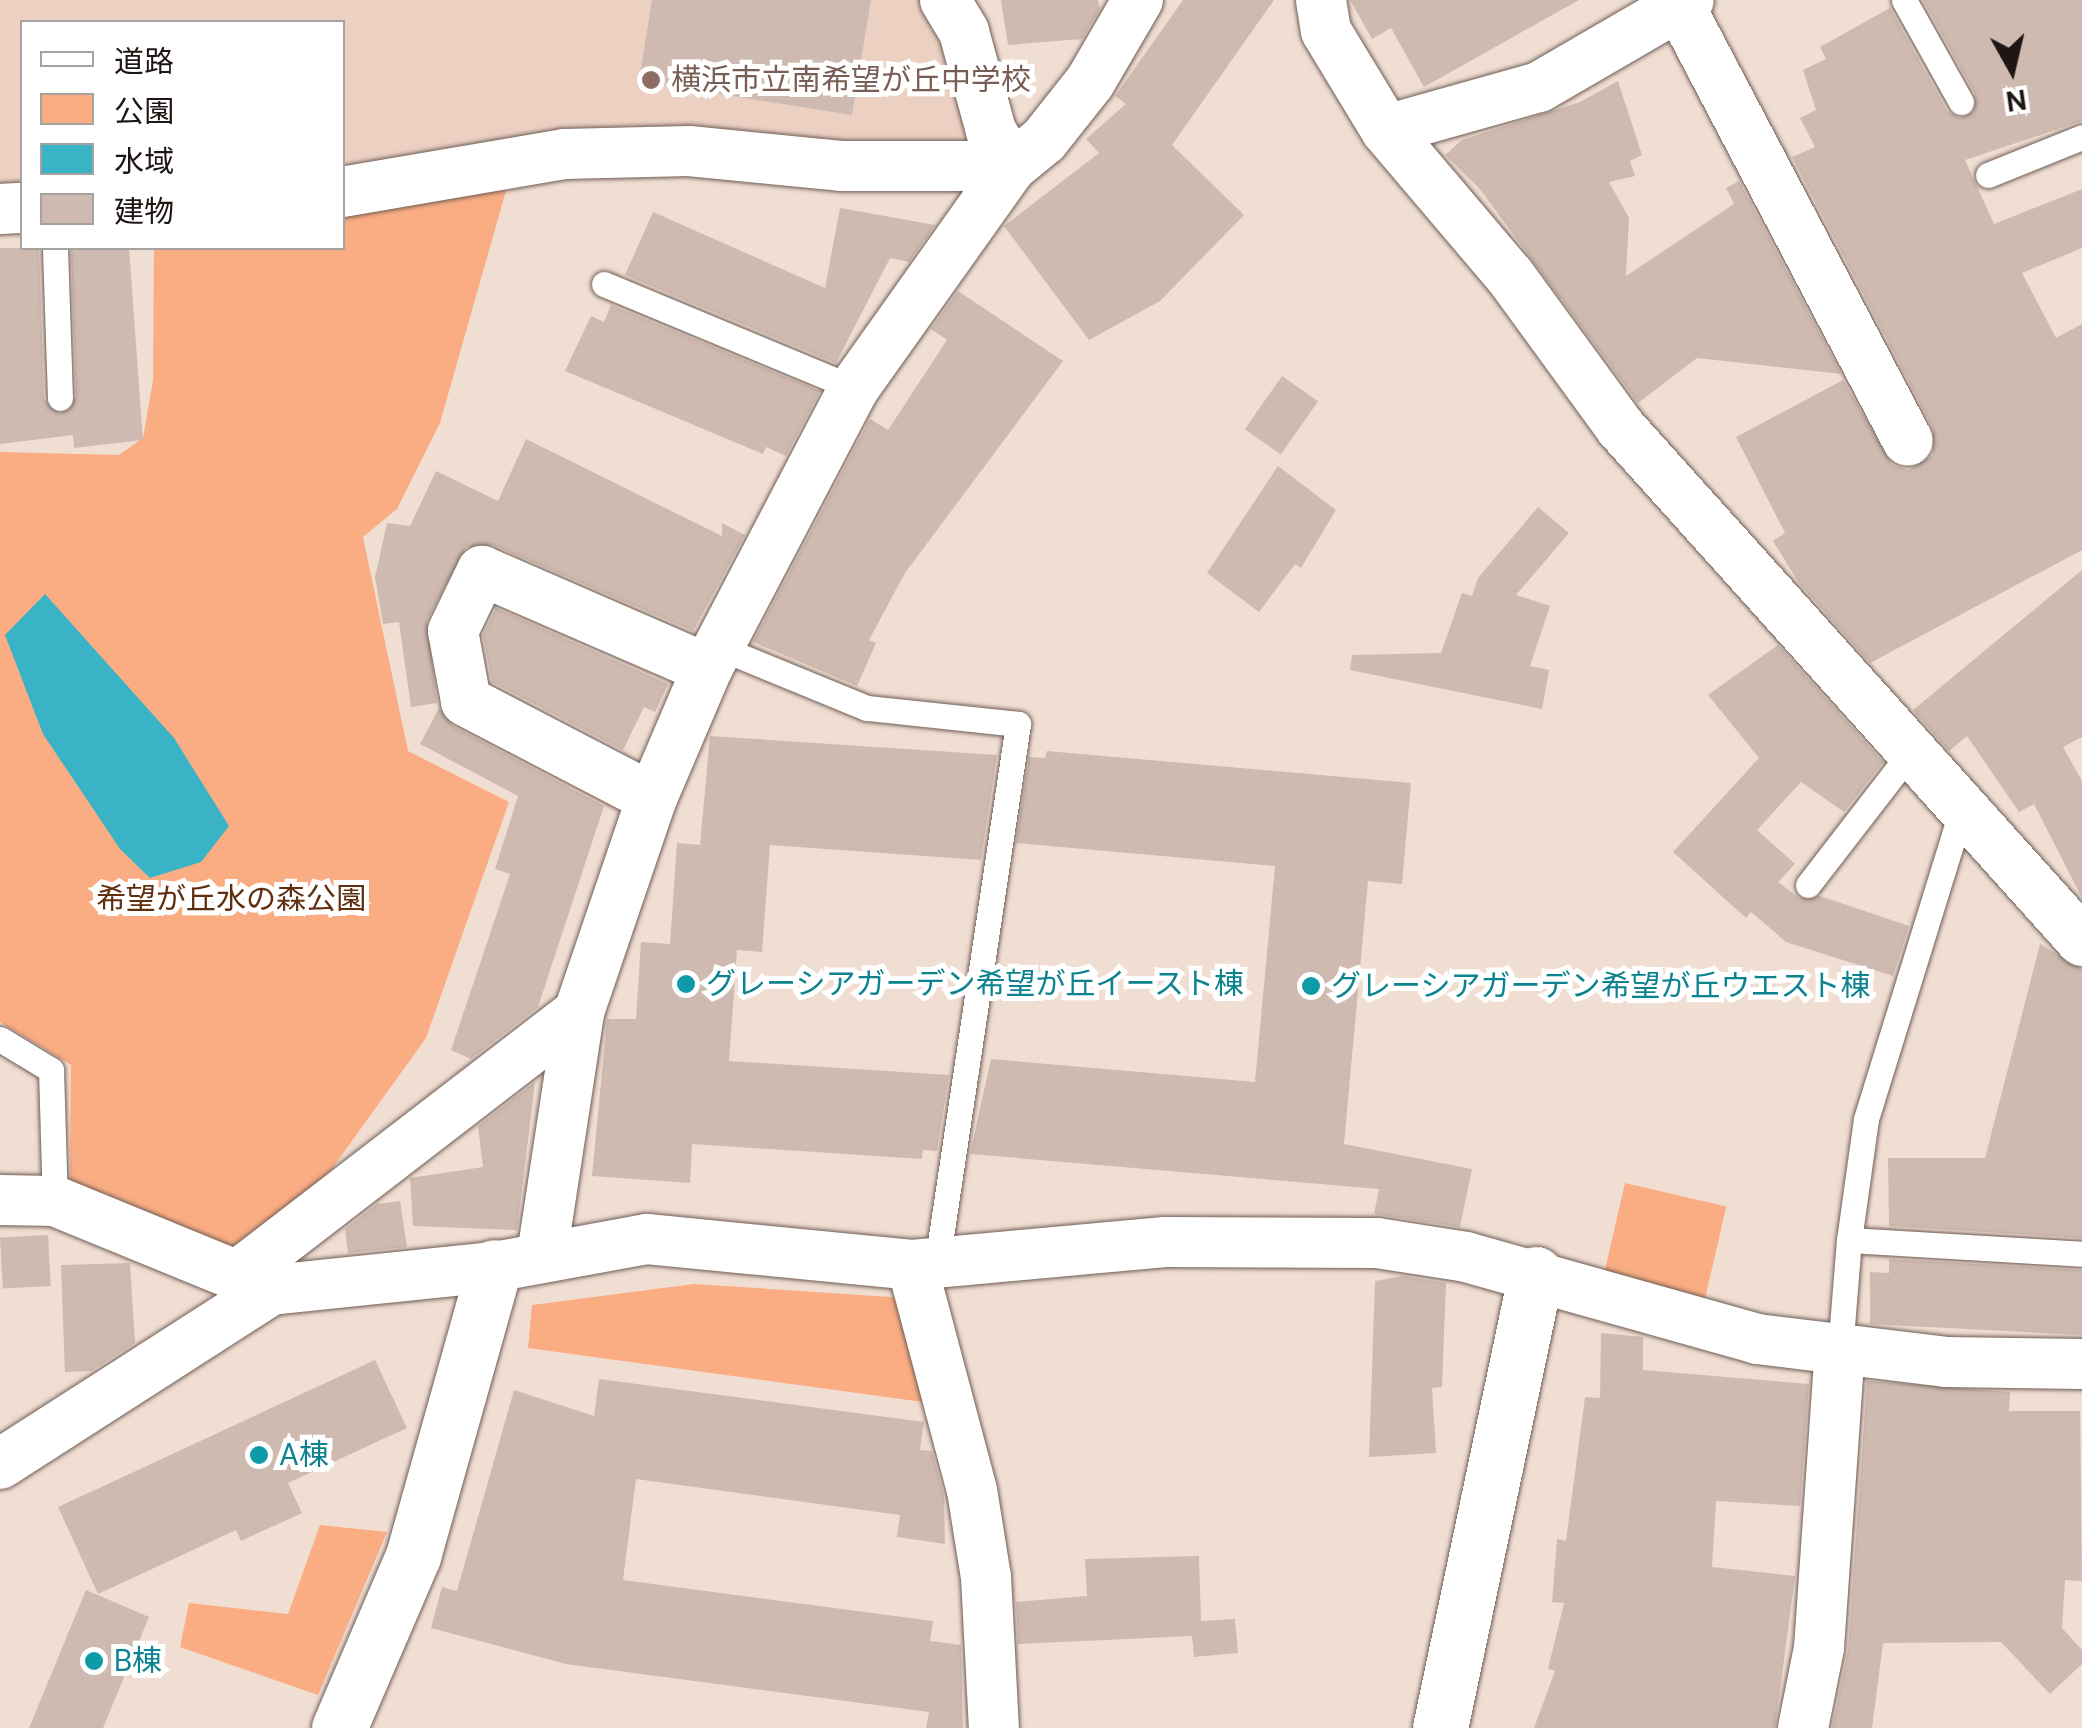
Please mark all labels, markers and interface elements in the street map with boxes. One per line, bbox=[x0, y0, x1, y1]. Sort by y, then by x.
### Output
legend bbox=[20, 20, 345, 250]
north arrow bbox=[1962, 20, 2062, 120]
text: 道路 bbox=[114, 42, 174, 81]
place label: 横浜市立南希望が丘中学校 bbox=[671, 62, 1031, 98]
marker: 横浜市立南希望が丘中学校 bbox=[640, 69, 662, 91]
text: N bbox=[2004, 80, 2029, 120]
text: 公園 bbox=[114, 92, 174, 131]
text: 水域 bbox=[114, 142, 174, 181]
text: 建物 bbox=[114, 192, 174, 231]
park label: 希望が丘水の森公園 bbox=[96, 881, 366, 917]
place label: グレーシアガーデン希望が丘イースト棟 bbox=[706, 966, 1246, 1002]
place label: グレーシアガーデン希望が丘ウエスト棟 bbox=[1331, 968, 1871, 1004]
marker: グレーシアガーデン希望が丘イースト棟 bbox=[675, 973, 697, 995]
marker: グレーシアガーデン希望が丘ウエスト棟 bbox=[1300, 975, 1322, 997]
place label: A棟 bbox=[279, 1437, 329, 1473]
marker: A棟 bbox=[248, 1444, 270, 1466]
place label: B棟 bbox=[114, 1643, 162, 1679]
marker: B棟 bbox=[83, 1650, 105, 1672]

